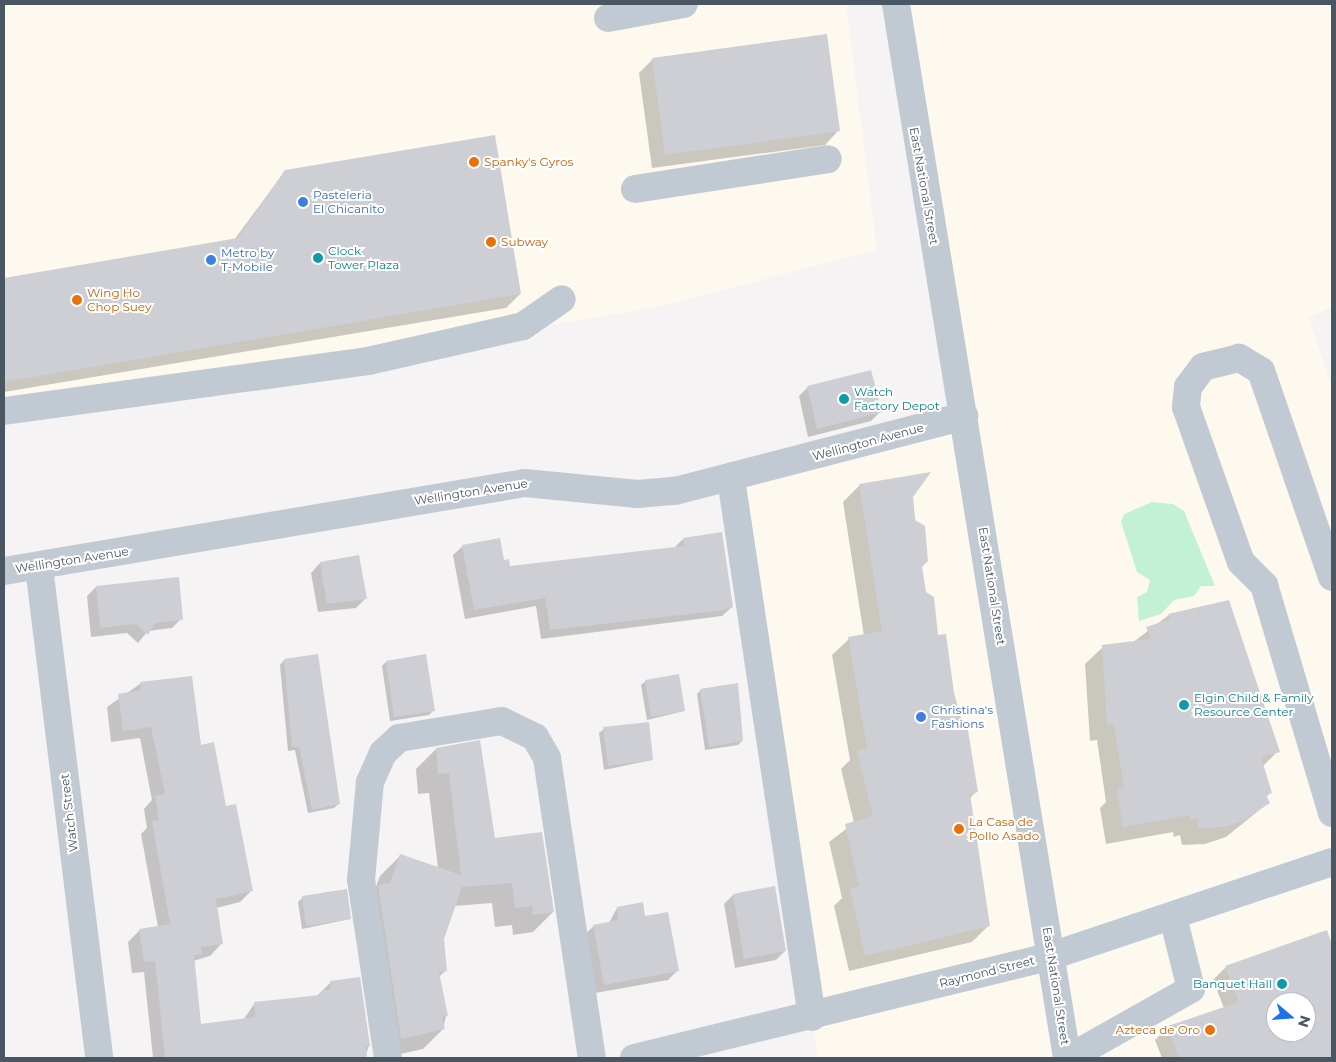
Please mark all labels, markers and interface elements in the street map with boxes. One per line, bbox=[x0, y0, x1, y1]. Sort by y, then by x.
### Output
street label: East National Street bbox=[907, 126, 941, 246]
place label: Spanky's Gyros bbox=[484, 155, 573, 169]
marker: Spanky's Gyros bbox=[468, 156, 480, 168]
place label: Pasteleria El Chicanito bbox=[313, 188, 384, 216]
marker: Pasteleria El Chicanito bbox=[297, 196, 309, 208]
place label: Subway bbox=[501, 235, 548, 249]
marker: Subway bbox=[485, 236, 497, 248]
place label: Clock Tower Plaza bbox=[328, 244, 399, 272]
place label: Metro by T-Mobile bbox=[221, 246, 274, 274]
marker: Clock Tower Plaza bbox=[312, 252, 324, 264]
marker: Metro by T-Mobile bbox=[205, 254, 217, 266]
place label: Wing Ho Chop Suey bbox=[87, 286, 152, 314]
marker: Wing Ho Chop Suey bbox=[71, 294, 83, 306]
place label: Watch Factory Depot bbox=[854, 385, 939, 413]
marker: Watch Factory Depot bbox=[838, 393, 850, 405]
street label: Wellington Avenue bbox=[811, 420, 925, 464]
street label: Wellington Avenue bbox=[413, 476, 529, 508]
street label: East National Street bbox=[976, 526, 1008, 646]
street label: Wellington Avenue bbox=[14, 544, 130, 576]
place label: Elgin Child & Family Resource Center bbox=[1194, 691, 1314, 719]
marker: Elgin Child & Family Resource Center bbox=[1178, 699, 1190, 711]
place label: Christina's Fashions bbox=[931, 703, 993, 731]
marker: Christina's Fashions bbox=[915, 711, 927, 723]
street label: Watch Street bbox=[57, 773, 81, 853]
place label: La Casa de Pollo Asado bbox=[969, 815, 1039, 843]
marker: La Casa de Pollo Asado bbox=[953, 823, 965, 835]
street label: East National Street bbox=[1040, 926, 1072, 1046]
street label: Raymond Street bbox=[938, 953, 1036, 991]
place label: Banquet Hall bbox=[1193, 977, 1272, 991]
marker: Banquet Hall bbox=[1276, 978, 1288, 990]
north arrow bbox=[1266, 992, 1316, 1042]
text: N bbox=[1294, 1013, 1315, 1029]
place label: Azteca de Oro bbox=[1116, 1023, 1200, 1037]
marker: Azteca de Oro bbox=[1204, 1024, 1216, 1036]

